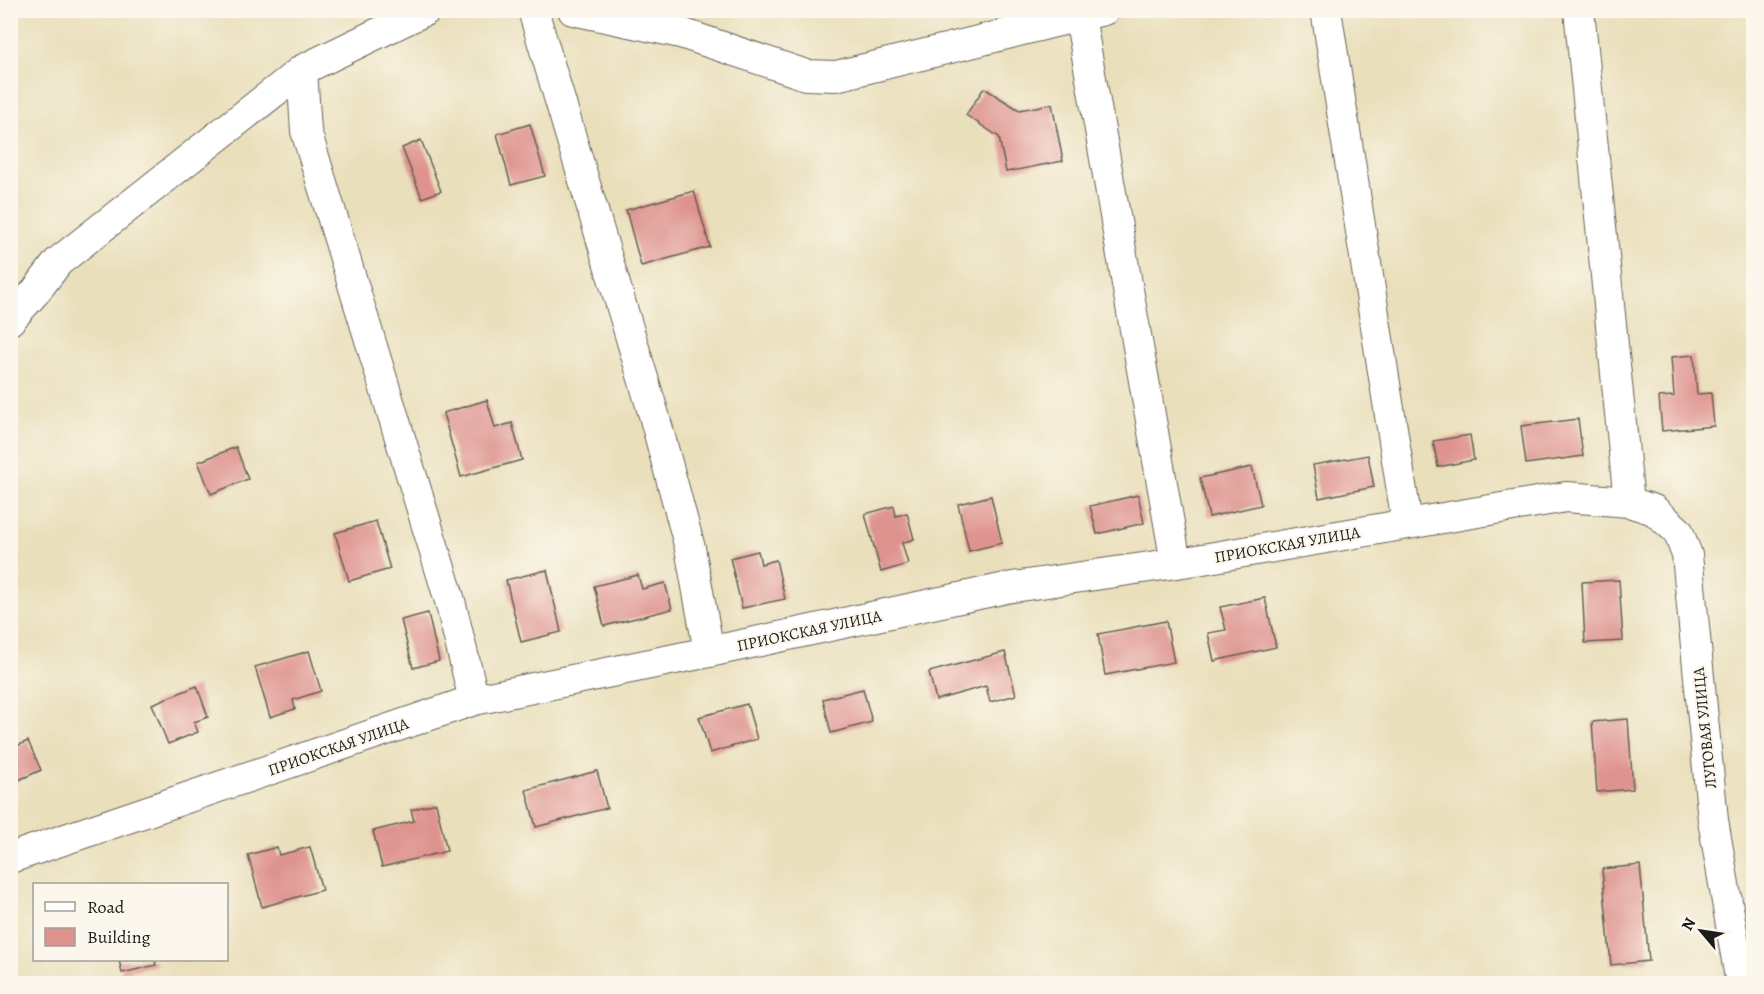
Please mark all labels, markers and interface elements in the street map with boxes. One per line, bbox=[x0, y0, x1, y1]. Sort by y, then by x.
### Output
street label: ПРИОКСКАЯ УЛИЦА bbox=[1213, 521, 1362, 569]
street label: ПРИОКСКАЯ УЛИЦА bbox=[735, 605, 884, 657]
street label: ЛУГОВАЯ УЛИЦА bbox=[1688, 666, 1722, 790]
street label: ПРИОКСКАЯ УЛИЦА bbox=[265, 712, 412, 781]
legend bbox=[33, 883, 228, 961]
text: Road bbox=[87, 895, 125, 919]
north arrow bbox=[1671, 901, 1731, 961]
text: N bbox=[1676, 913, 1701, 935]
text: Building bbox=[87, 925, 151, 949]

